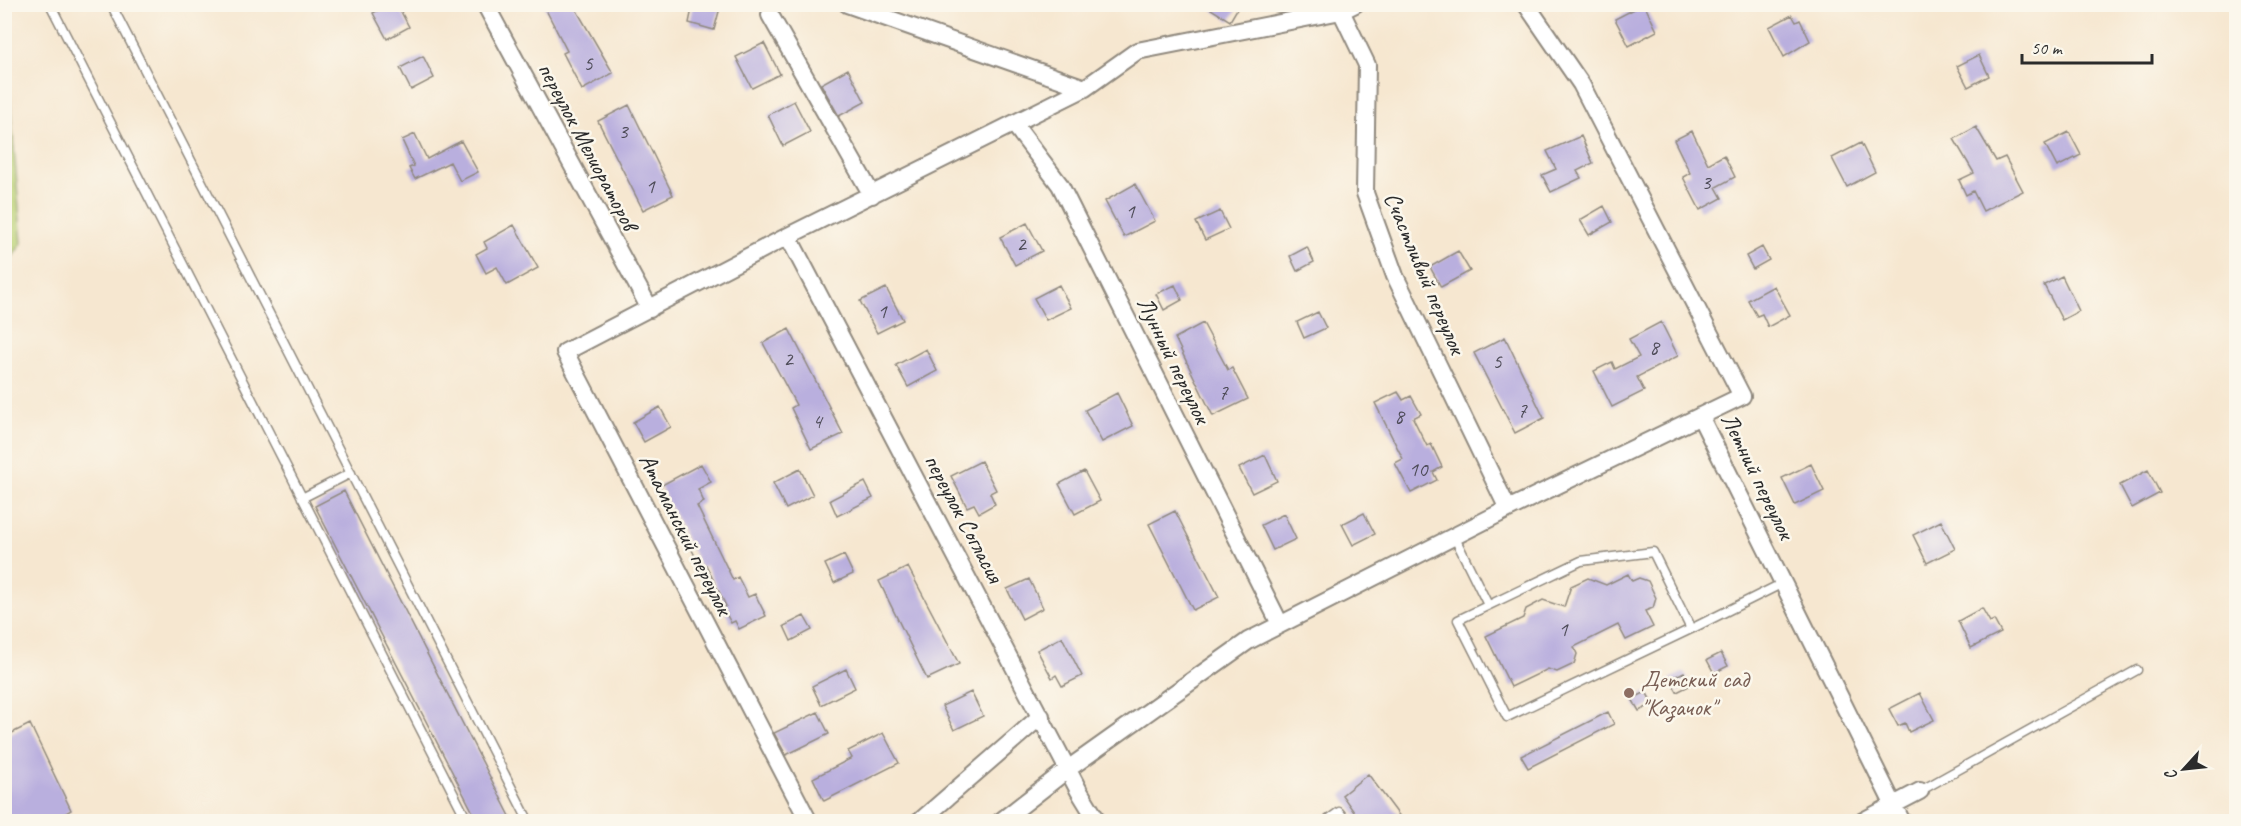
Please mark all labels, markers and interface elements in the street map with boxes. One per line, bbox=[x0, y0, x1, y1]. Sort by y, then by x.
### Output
scale bar bbox=[2022, 27, 2152, 65]
text: 50 m bbox=[2031, 37, 2064, 59]
house number: 5 bbox=[583, 50, 594, 76]
street label: переулок Мелиораторов bbox=[531, 57, 647, 239]
house number: 3 bbox=[618, 118, 629, 144]
house number: 3 bbox=[1701, 169, 1712, 195]
house number: 1 bbox=[645, 173, 656, 199]
street label: Счастливый переулок bbox=[1377, 188, 1473, 360]
house number: 1 bbox=[1125, 198, 1136, 224]
house number: 2 bbox=[1016, 231, 1027, 257]
street label: Лунный переулок bbox=[1130, 292, 1219, 430]
house number: 1 bbox=[877, 298, 888, 324]
house number: 8 bbox=[1649, 334, 1661, 360]
house number: 2 bbox=[783, 346, 794, 372]
house number: 5 bbox=[1492, 348, 1503, 374]
house number: 7 bbox=[1218, 379, 1229, 405]
house number: 7 bbox=[1517, 397, 1528, 423]
house number: 8 bbox=[1394, 403, 1406, 429]
house number: 4 bbox=[812, 408, 824, 434]
street label: Летний переулок bbox=[1715, 408, 1802, 546]
street label: Атаманский переулок bbox=[632, 448, 741, 622]
street label: переулок Согласия bbox=[918, 449, 1011, 589]
house number: 10 bbox=[1409, 456, 1429, 482]
house number: 1 bbox=[1558, 616, 1569, 642]
place label: Детский сад "Казачок" bbox=[1641, 664, 1751, 723]
marker: Детский сад "Казачок" bbox=[1622, 686, 1636, 700]
north arrow bbox=[2154, 739, 2214, 799]
text: С bbox=[2160, 765, 2182, 783]

